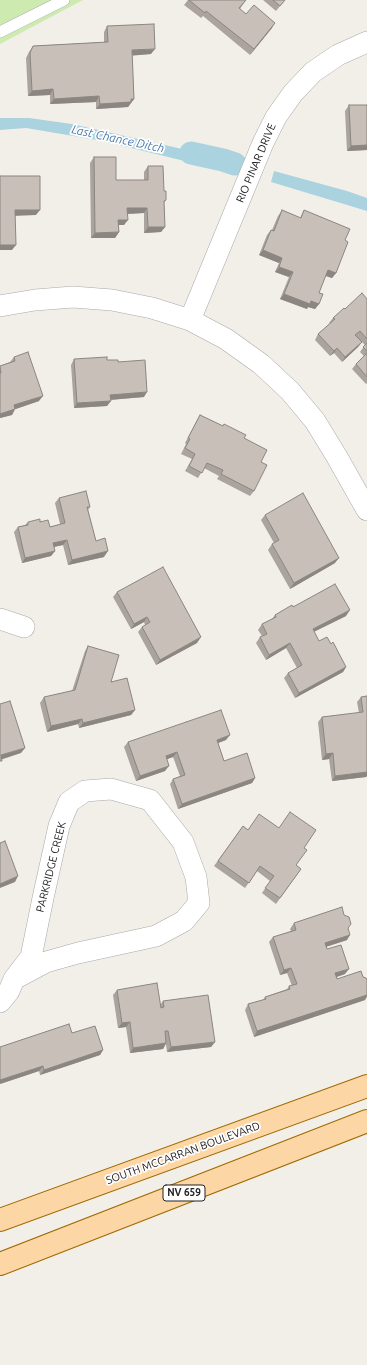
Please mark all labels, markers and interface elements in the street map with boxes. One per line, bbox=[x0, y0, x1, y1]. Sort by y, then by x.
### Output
street label: RIO PINAR DRIVE bbox=[233, 121, 279, 205]
water label: Last Chance Ditch bbox=[70, 122, 166, 156]
street label: PARKRIDGE CREEK bbox=[33, 820, 69, 914]
street label: SOUTH MCCARRAN BOULEVARD bbox=[104, 1119, 262, 1187]
road number: NV 659 bbox=[163, 1185, 205, 1201]

